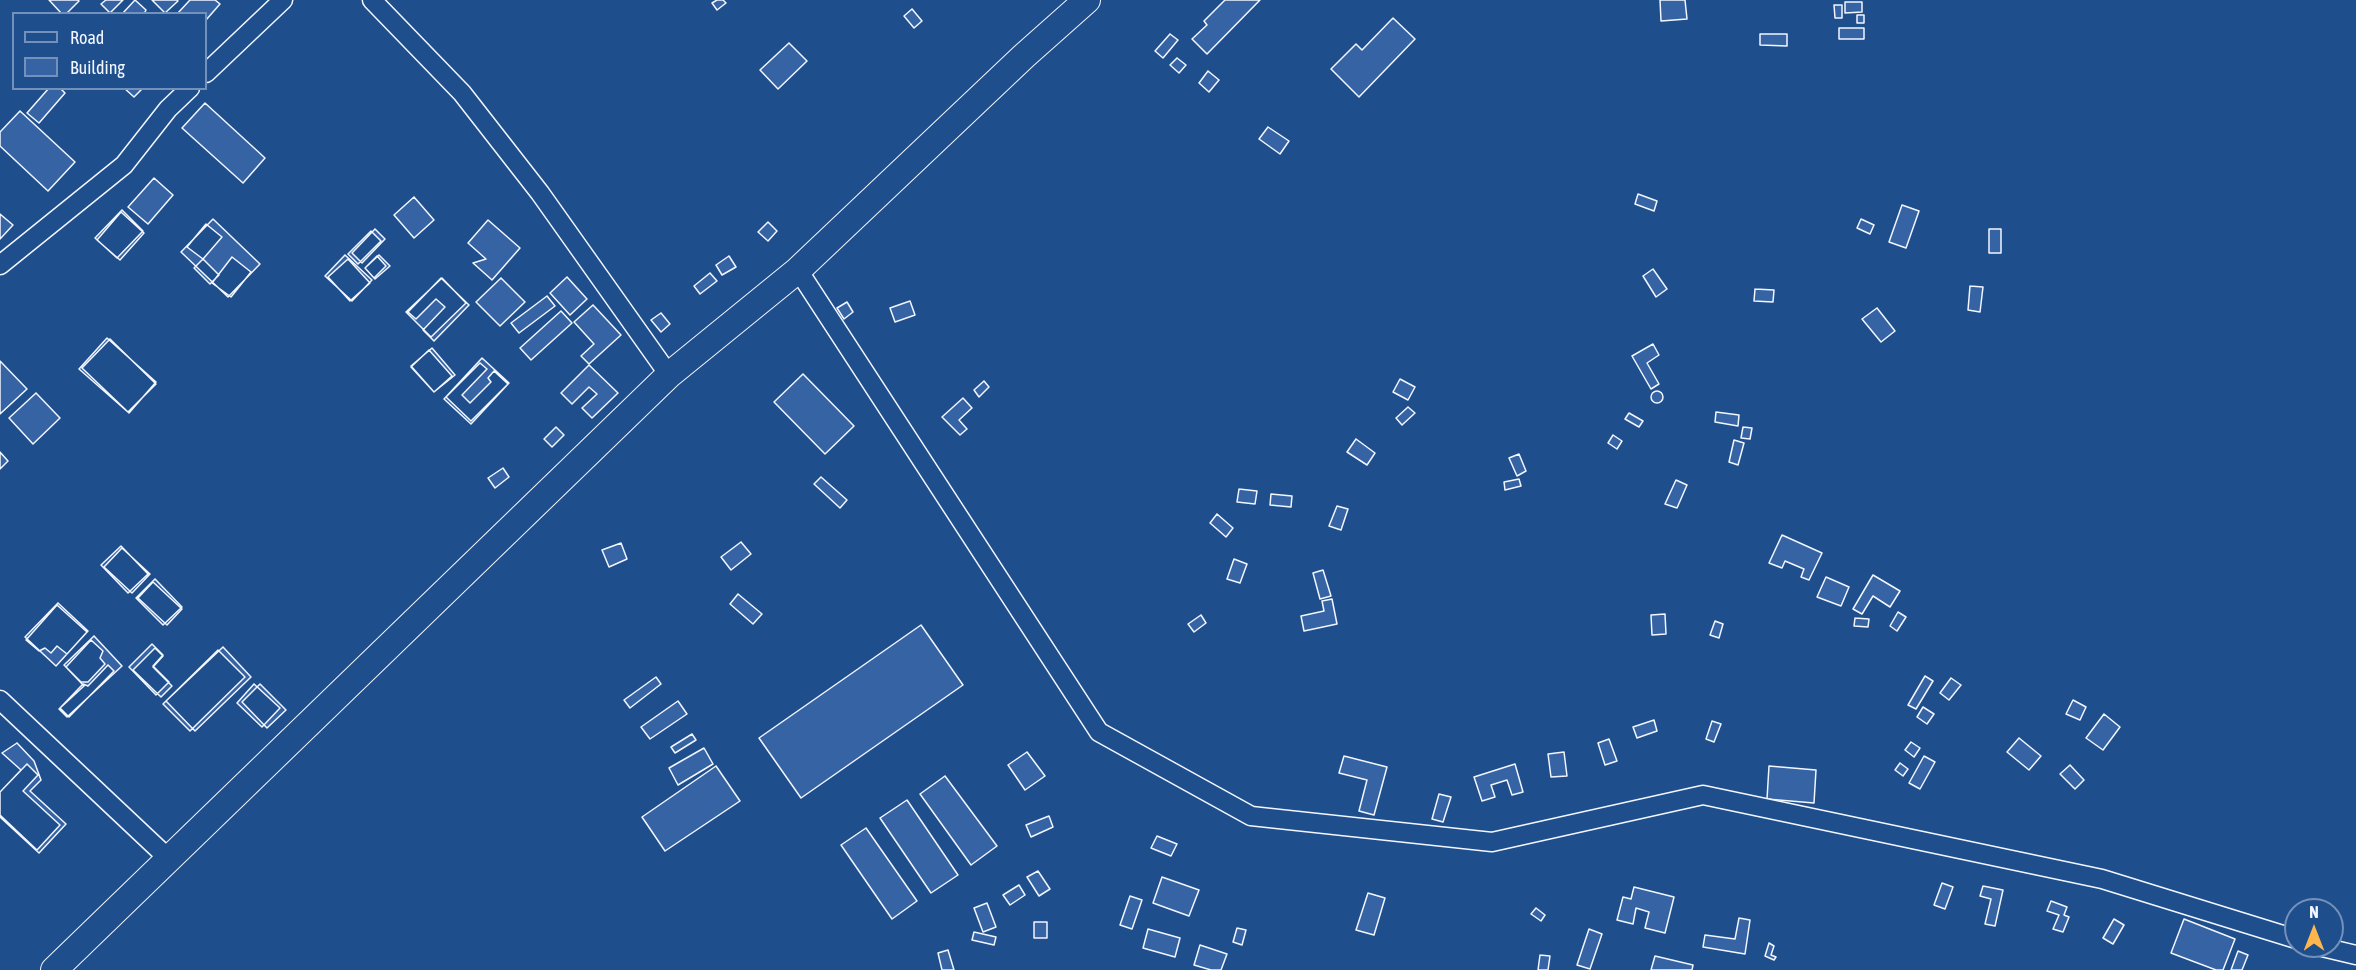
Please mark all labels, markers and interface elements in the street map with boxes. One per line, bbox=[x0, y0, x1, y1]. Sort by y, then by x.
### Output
legend bbox=[12, 12, 207, 90]
text: Road bbox=[70, 27, 104, 48]
text: Building bbox=[70, 57, 125, 78]
north arrow bbox=[2284, 898, 2344, 958]
text: N bbox=[2309, 903, 2319, 921]

